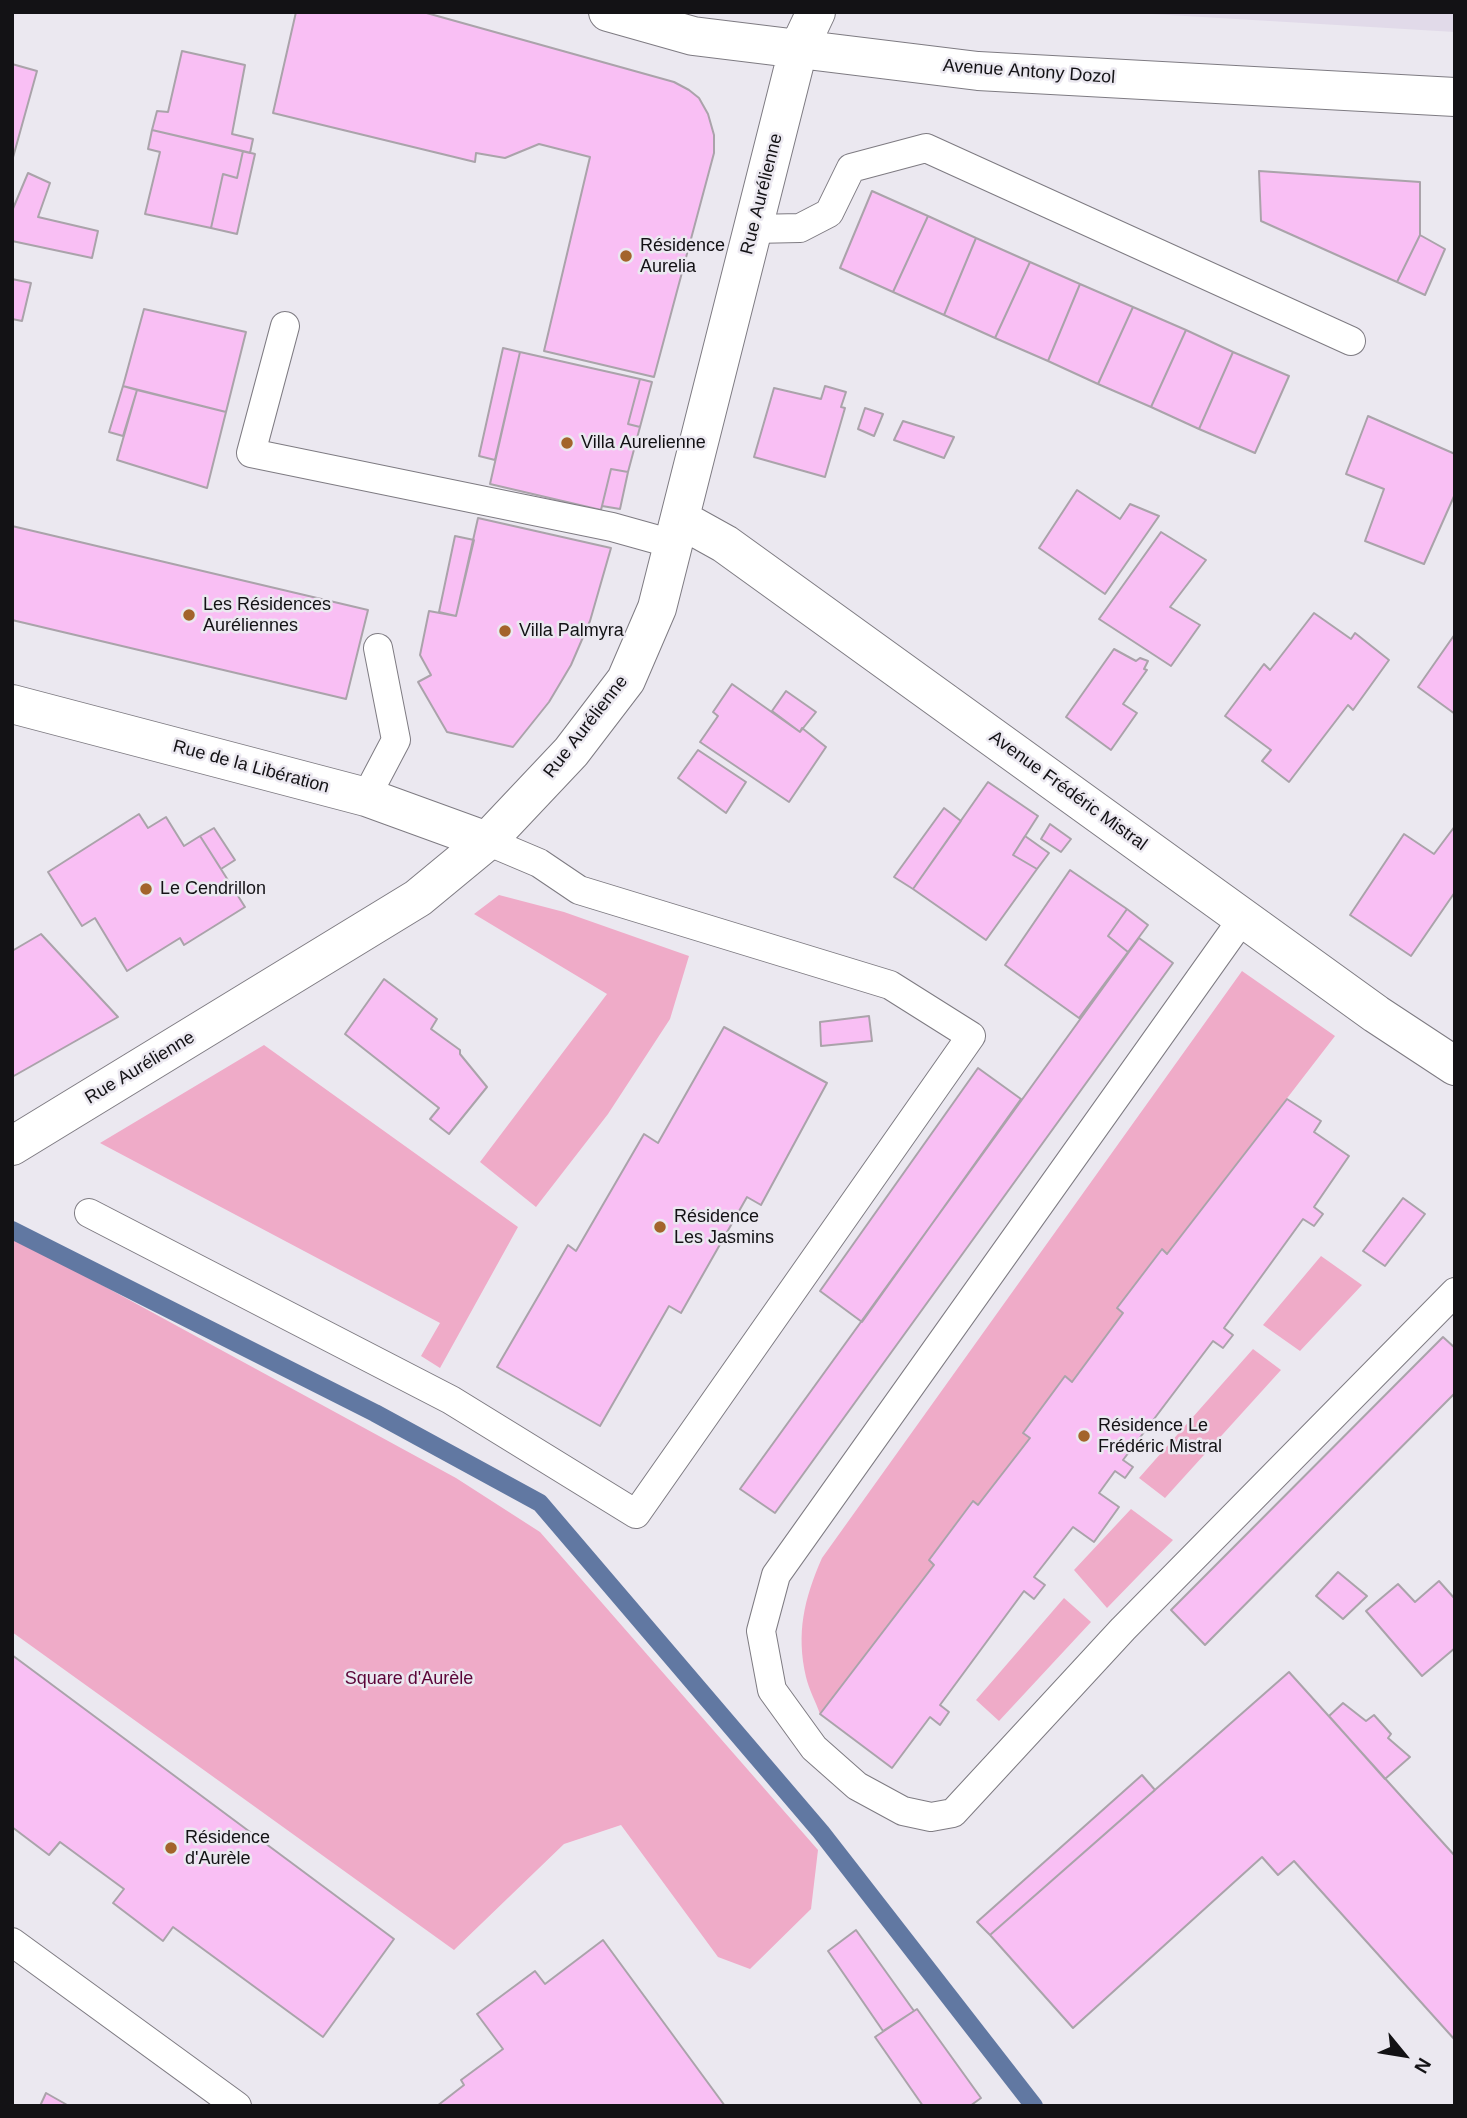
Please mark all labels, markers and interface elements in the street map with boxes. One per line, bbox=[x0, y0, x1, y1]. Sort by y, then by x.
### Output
street label: Avenue Antony Dozol bbox=[942, 55, 1116, 89]
street label: Rue Aurélienne bbox=[737, 131, 787, 257]
place label: Résidence Aurelia bbox=[640, 235, 725, 278]
marker: Résidence Aurelia bbox=[618, 248, 634, 264]
place label: Villa Aurelienne bbox=[581, 432, 706, 454]
marker: Villa Aurelienne bbox=[559, 435, 575, 451]
place label: Les Résidences Auréliennes bbox=[203, 594, 331, 636]
marker: Les Résidences Auréliennes bbox=[181, 607, 197, 623]
place label: Villa Palmyra bbox=[519, 620, 624, 642]
marker: Villa Palmyra bbox=[497, 623, 513, 639]
street label: Rue Aurélienne bbox=[539, 671, 633, 783]
street label: Avenue Frédéric Mistral bbox=[985, 726, 1151, 856]
street label: Rue de la Libération bbox=[170, 736, 332, 798]
place label: Le Cendrillon bbox=[160, 878, 266, 900]
marker: Le Cendrillon bbox=[138, 881, 154, 897]
street label: Rue Aurélienne bbox=[81, 1027, 199, 1109]
place label: Résidence Les Jasmins bbox=[674, 1206, 774, 1248]
marker: Résidence Les Jasmins bbox=[652, 1219, 668, 1235]
place label: Résidence Le Frédéric Mistral bbox=[1098, 1415, 1222, 1458]
marker: Résidence Le Frédéric Mistral bbox=[1076, 1428, 1092, 1444]
park label: Square d'Aurèle bbox=[345, 1668, 473, 1690]
place label: Résidence d'Aurèle bbox=[185, 1827, 270, 1870]
marker: Résidence d'Aurèle bbox=[163, 1840, 179, 1856]
north arrow bbox=[1369, 2020, 1439, 2090]
text: N bbox=[1410, 2055, 1435, 2077]

